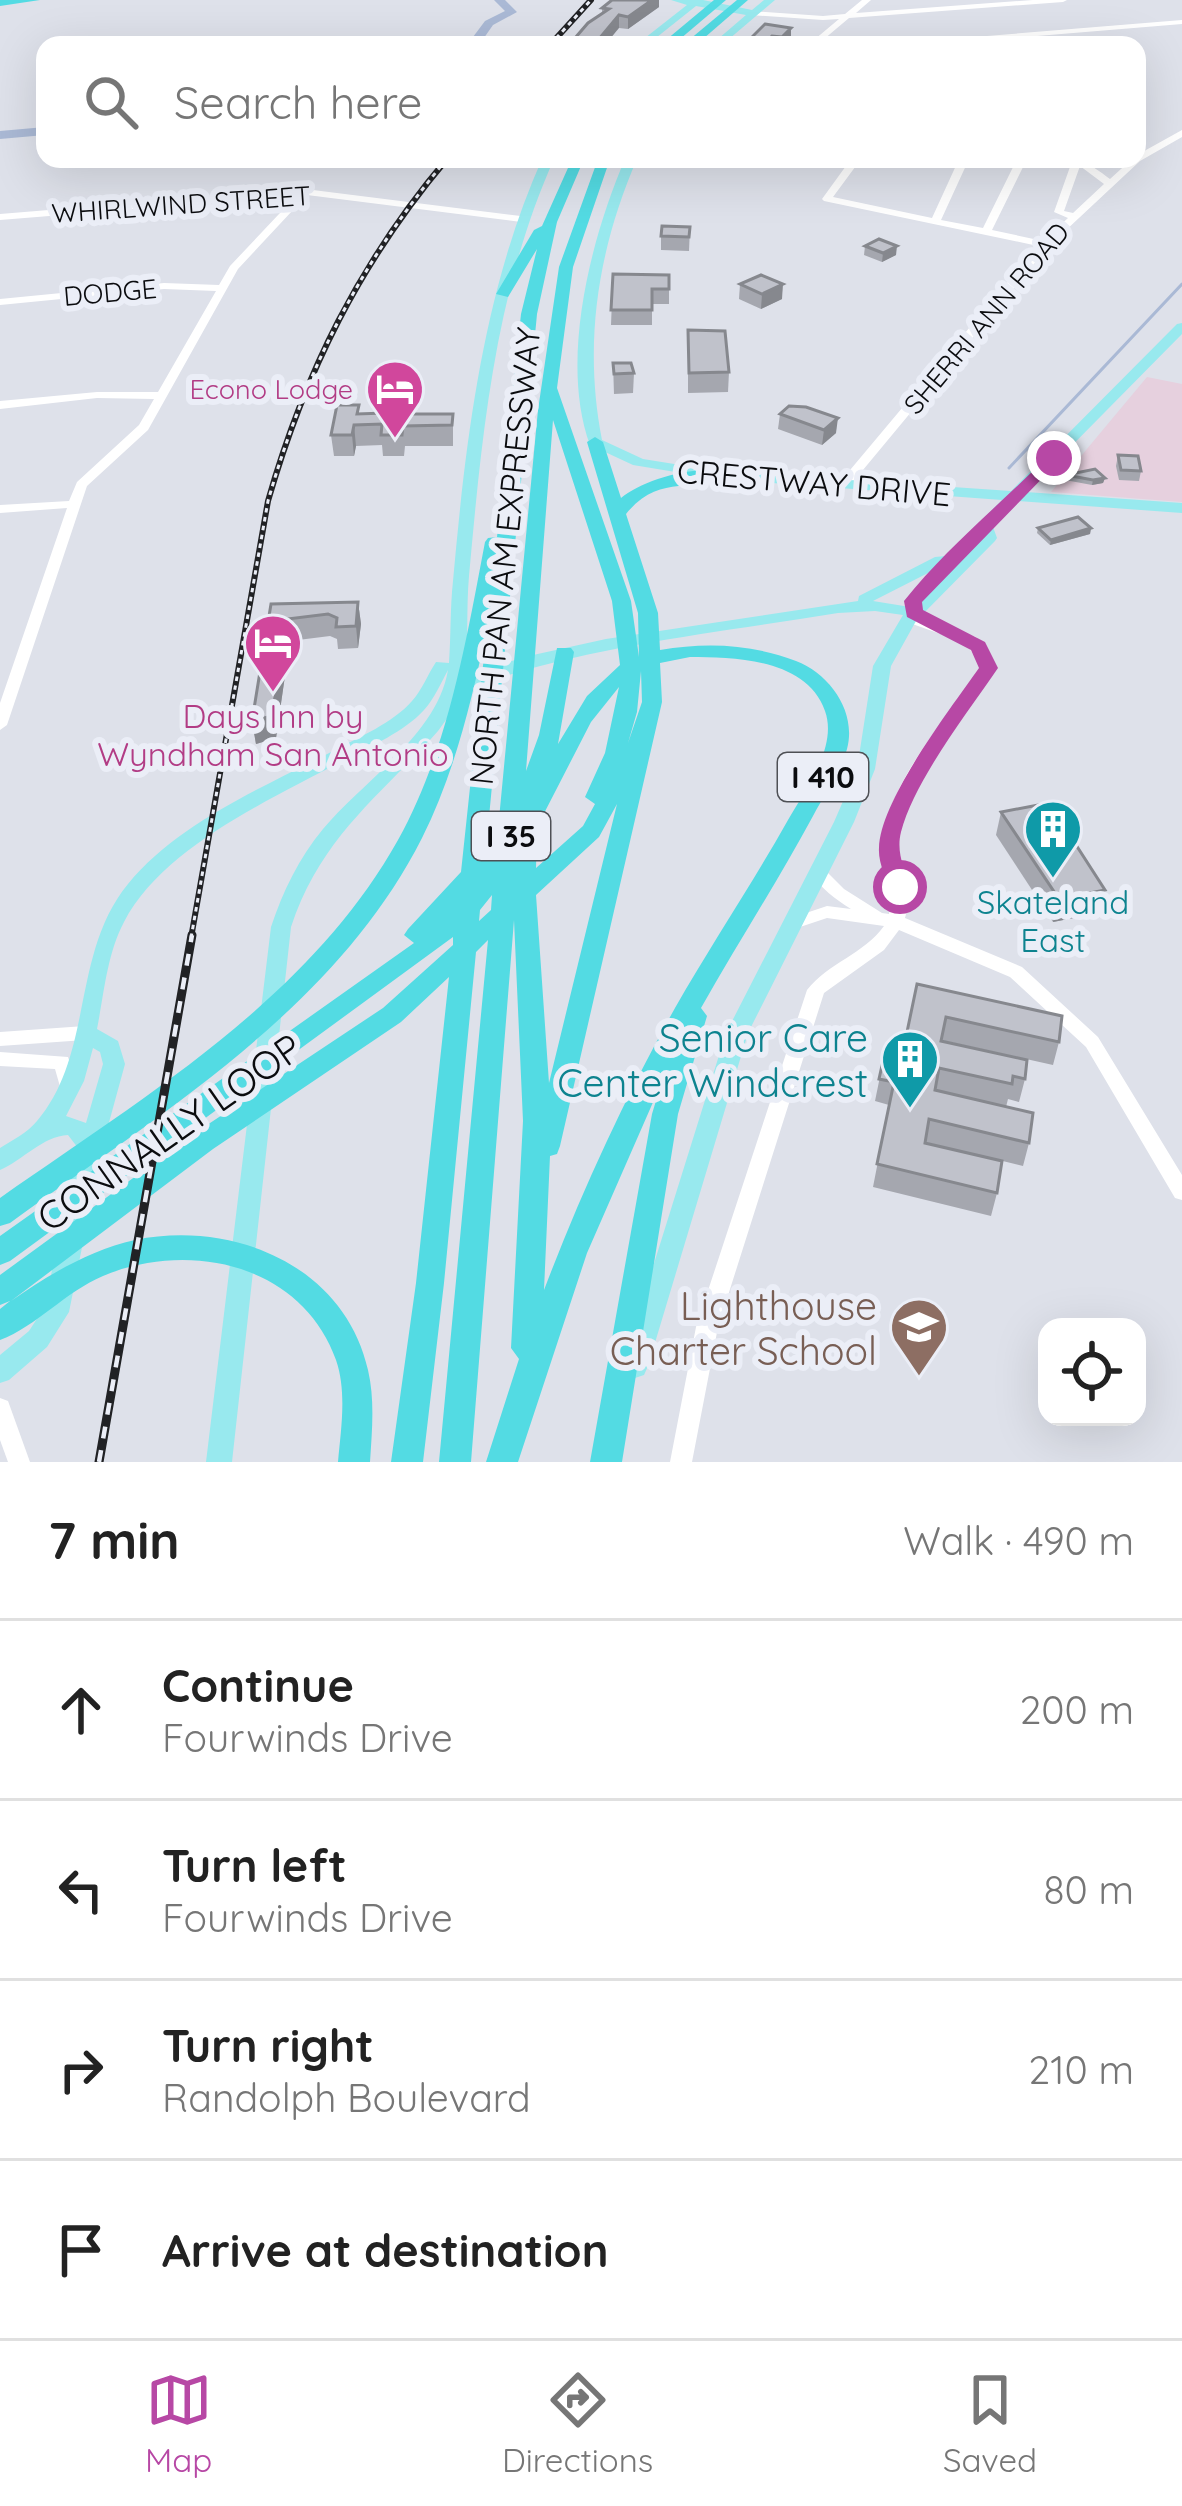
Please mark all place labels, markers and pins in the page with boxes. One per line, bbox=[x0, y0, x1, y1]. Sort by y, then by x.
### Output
hotel icon: Econo Lodge bbox=[364, 358, 426, 440]
place label: Econo Lodge bbox=[190, 372, 353, 406]
hotel icon: Days Inn by Wyndham San Antonio bbox=[242, 612, 304, 694]
place label: Days Inn by Wyndham San Antonio bbox=[97, 695, 449, 774]
building icon: Skateland East bbox=[1022, 798, 1084, 880]
place label: Skateland East bbox=[977, 881, 1129, 960]
place label: Senior Care Center Windcrest bbox=[557, 1013, 868, 1107]
building icon: Senior Care Center Windcrest bbox=[879, 1028, 941, 1110]
place label: Lighthouse Charter School bbox=[610, 1281, 877, 1375]
school or university icon: Lighthouse Charter School bbox=[888, 1296, 950, 1378]

